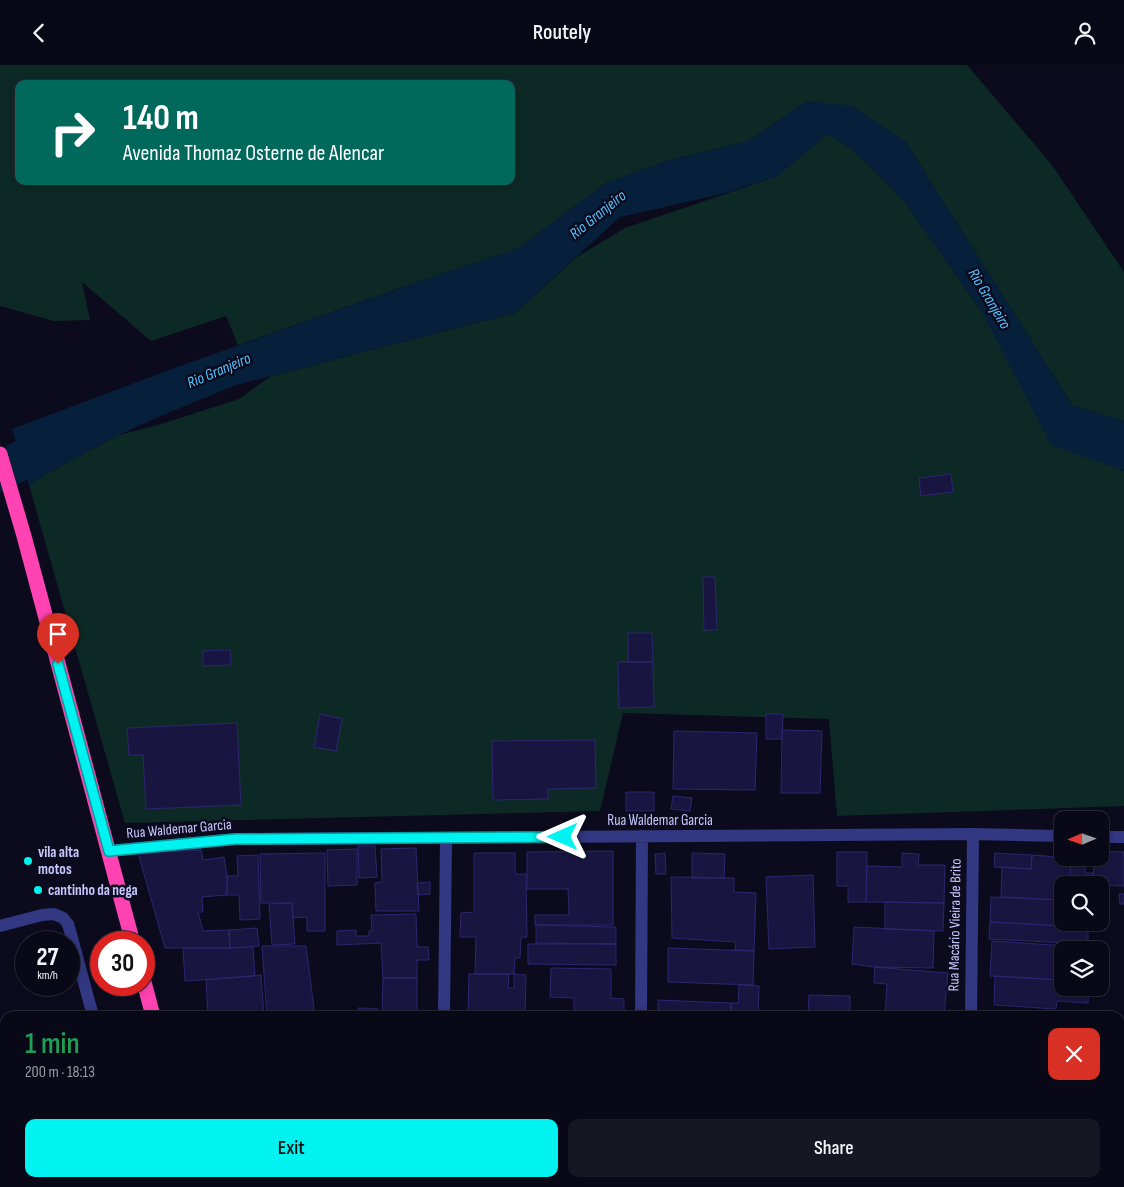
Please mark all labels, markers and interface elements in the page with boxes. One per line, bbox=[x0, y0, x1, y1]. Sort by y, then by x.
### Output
icon: back bbox=[25, 19, 53, 47]
text: Routely bbox=[533, 19, 591, 46]
icon: person bbox=[1071, 19, 1099, 47]
text: 140 m bbox=[123, 97, 199, 140]
icon: right bbox=[40, 100, 105, 165]
text: Avenida Thomaz Osterne de Alencar bbox=[123, 140, 384, 167]
water label: Rio Granjeiro bbox=[566, 186, 630, 244]
water label: Rio Granjeiro bbox=[964, 265, 1015, 333]
water label: Rio Granjeiro bbox=[184, 349, 254, 393]
pin bbox=[37, 613, 79, 664]
icon: arrive bbox=[44, 620, 72, 648]
position arrow bbox=[536, 810, 588, 862]
street label: Rua Waldemar Garcia bbox=[607, 811, 713, 830]
north arrow bbox=[1054, 811, 1109, 866]
map controls bbox=[1054, 811, 1109, 996]
street label: Rua Waldemar Garcia bbox=[126, 815, 233, 843]
place label: vila alta motos bbox=[38, 843, 79, 879]
marker: vila alta motos bbox=[22, 855, 34, 867]
street label: Rua Macário Vieira de Brito bbox=[944, 858, 966, 992]
button: search bbox=[1054, 876, 1109, 931]
place label: cantinho da nega bbox=[48, 881, 138, 900]
marker: cantinho da nega bbox=[32, 884, 44, 896]
speed limit sign: 30 bbox=[90, 931, 155, 996]
button: layers bbox=[1054, 941, 1109, 996]
text: 27 bbox=[37, 942, 58, 973]
text: km/h bbox=[37, 968, 58, 983]
text: 1 min bbox=[25, 1026, 80, 1062]
button: close bbox=[1048, 1028, 1100, 1080]
text: 200 m · 18:13 bbox=[25, 1063, 95, 1082]
button: Exit bbox=[25, 1119, 558, 1177]
button: Share bbox=[568, 1119, 1100, 1177]

